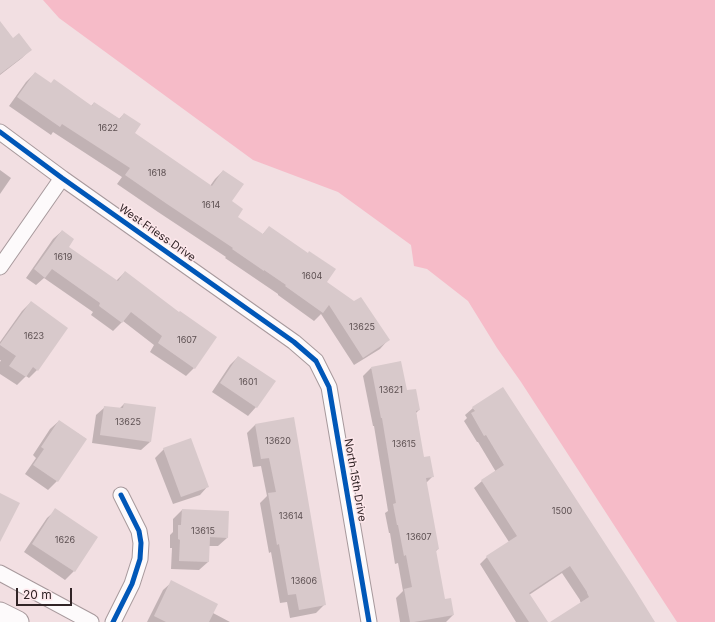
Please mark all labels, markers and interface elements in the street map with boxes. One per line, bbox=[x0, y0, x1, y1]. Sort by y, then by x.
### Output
house number: 1622 bbox=[98, 123, 118, 133]
house number: 1618 bbox=[148, 168, 166, 178]
house number: 1614 bbox=[202, 200, 220, 210]
street label: West Friess Drive bbox=[116, 202, 198, 264]
house number: 1619 bbox=[54, 252, 72, 262]
house number: 1604 bbox=[302, 271, 322, 281]
house number: 13625 bbox=[349, 322, 375, 332]
house number: 1623 bbox=[24, 331, 44, 341]
house number: 1607 bbox=[177, 335, 197, 345]
house number: 1601 bbox=[239, 377, 257, 387]
house number: 13621 bbox=[379, 385, 403, 395]
house number: 13625 bbox=[115, 417, 141, 427]
house number: 13620 bbox=[265, 436, 291, 446]
street label: North 15th Drive bbox=[341, 437, 369, 523]
house number: 13615 bbox=[392, 439, 416, 449]
house number: 1500 bbox=[552, 506, 572, 516]
house number: 13614 bbox=[279, 511, 303, 521]
house number: 13615 bbox=[191, 526, 215, 536]
house number: 13607 bbox=[406, 532, 432, 542]
house number: 1626 bbox=[55, 535, 75, 545]
house number: 13606 bbox=[291, 576, 317, 586]
scale bar bbox=[18, 580, 74, 606]
text: 20 m bbox=[23, 587, 52, 602]

